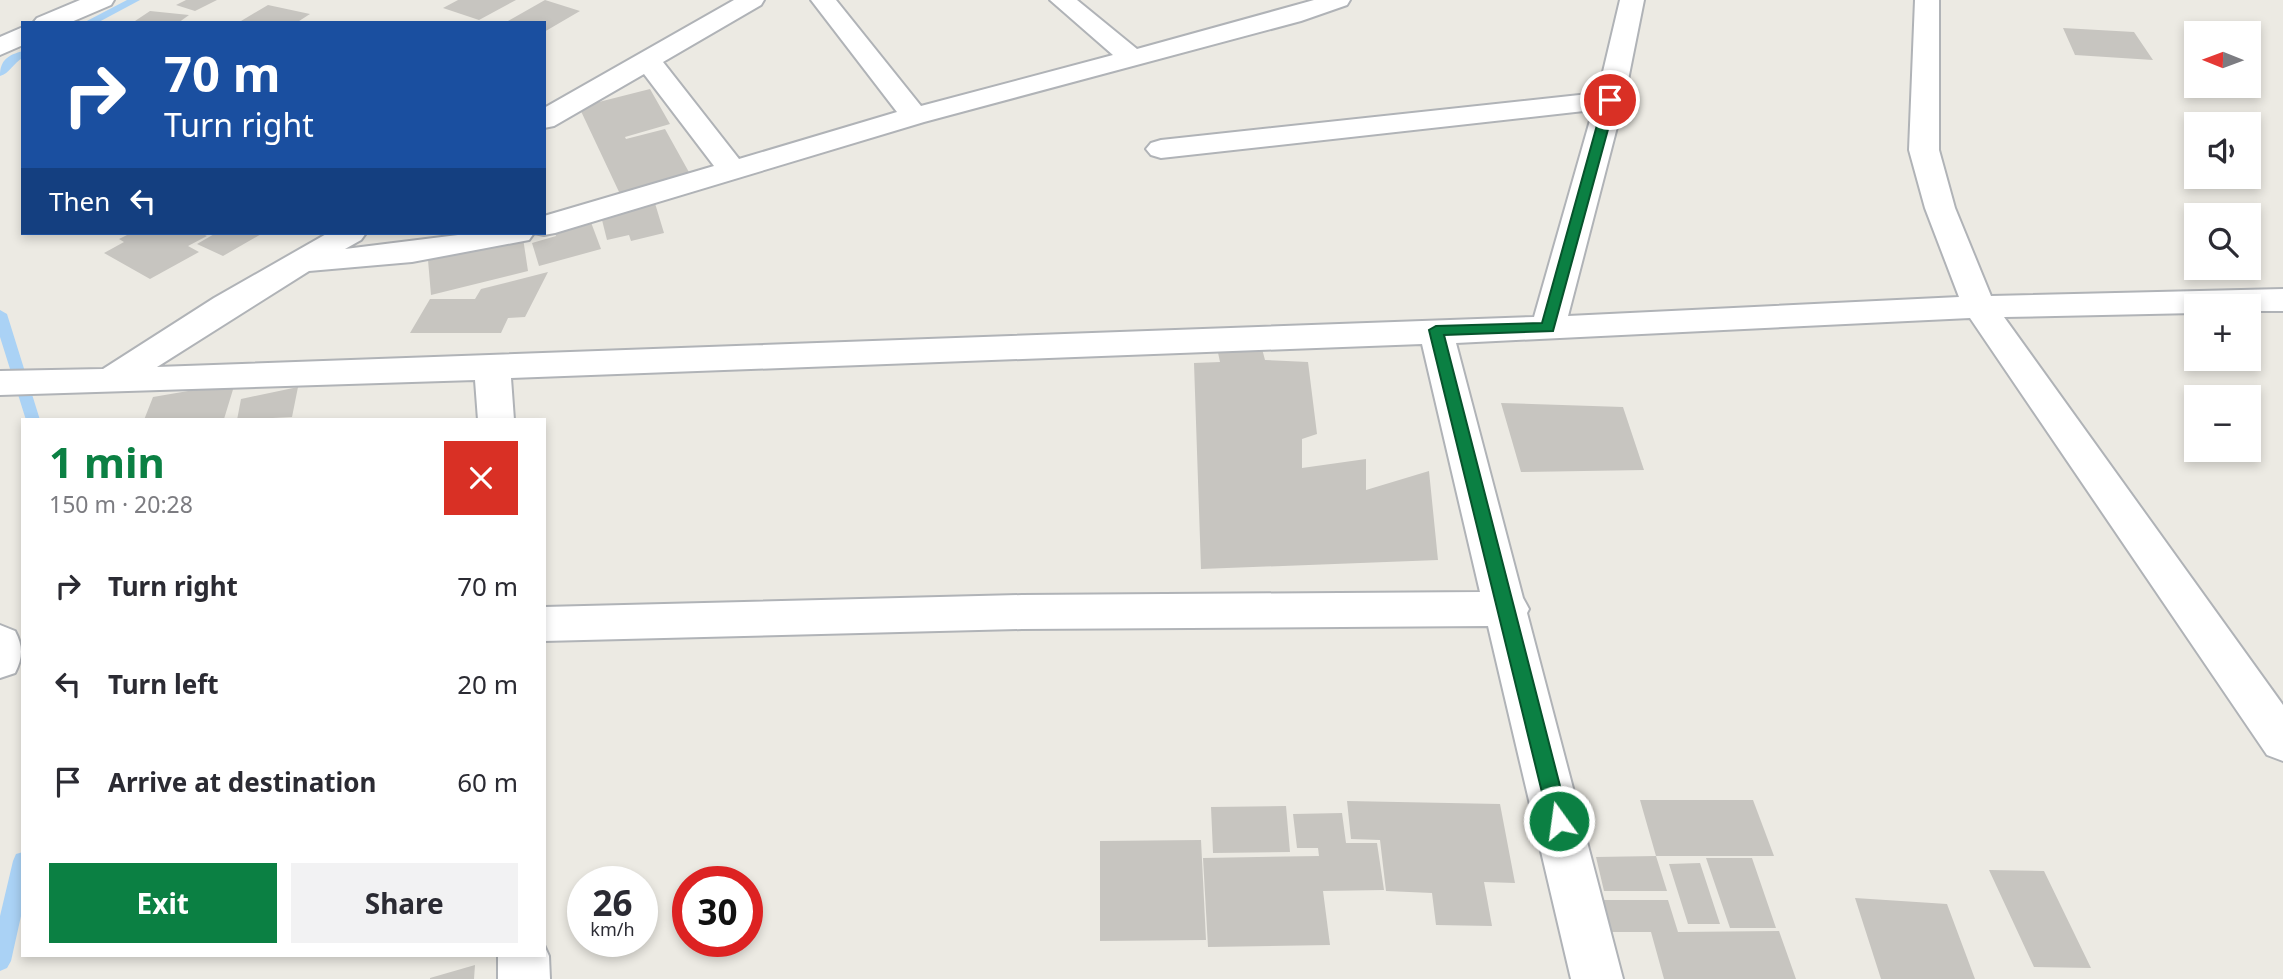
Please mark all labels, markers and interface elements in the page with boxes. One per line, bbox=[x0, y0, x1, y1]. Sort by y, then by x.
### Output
north arrow bbox=[2184, 21, 2261, 98]
map controls bbox=[2184, 21, 2261, 462]
text: 70 m bbox=[164, 40, 281, 106]
icon: right bbox=[49, 49, 140, 140]
pin bbox=[1580, 70, 1640, 130]
icon: arrive bbox=[1591, 81, 1629, 119]
text: Turn right bbox=[164, 103, 314, 146]
button: sound bbox=[2184, 112, 2261, 189]
icon: left bbox=[124, 182, 162, 220]
text: Then bbox=[49, 183, 110, 219]
button: search bbox=[2184, 203, 2261, 280]
button: + bbox=[2184, 294, 2261, 371]
button: − bbox=[2184, 385, 2261, 462]
text: 1 min bbox=[49, 433, 165, 490]
button: close bbox=[444, 441, 518, 515]
text: 150 m · 20:28 bbox=[49, 488, 193, 520]
icon: right bbox=[49, 567, 87, 605]
text: Turn right bbox=[108, 568, 238, 604]
text: 70 m bbox=[457, 568, 518, 604]
icon: left bbox=[49, 665, 87, 703]
text: Turn left bbox=[108, 666, 219, 702]
text: 20 m bbox=[457, 666, 518, 702]
icon: arrive bbox=[49, 763, 87, 801]
text: Arrive at destination bbox=[108, 764, 377, 800]
text: 60 m bbox=[457, 764, 518, 800]
position arrow bbox=[1522, 784, 1596, 858]
button: Exit bbox=[49, 863, 277, 943]
button: Share bbox=[291, 863, 518, 943]
speed limit sign: 30 bbox=[672, 866, 763, 957]
text: 26 bbox=[592, 879, 633, 926]
text: km/h bbox=[590, 917, 635, 941]

